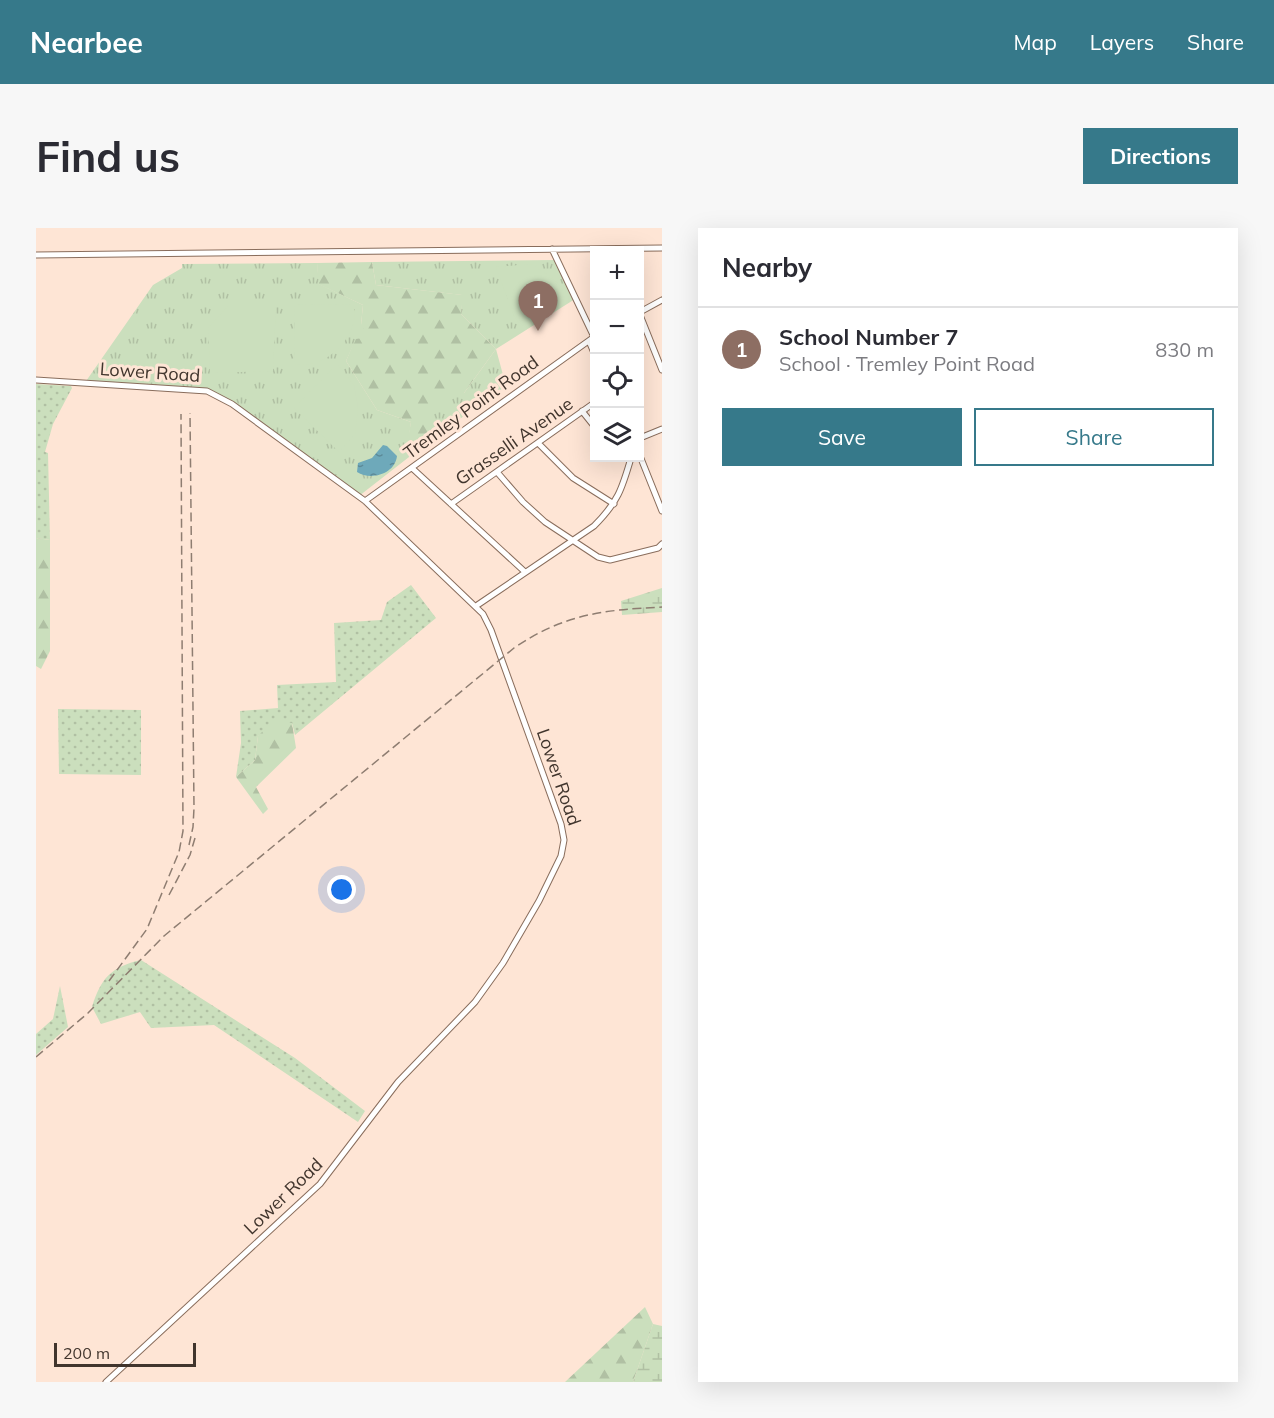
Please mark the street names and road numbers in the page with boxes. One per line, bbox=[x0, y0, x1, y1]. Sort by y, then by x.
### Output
street label: Tremley Point Road bbox=[399, 350, 543, 464]
street label: Lower Road bbox=[99, 357, 201, 387]
street label: Grasselli Avenue bbox=[451, 392, 577, 490]
street label: Lower Road bbox=[532, 726, 586, 828]
street label: Lower Road bbox=[239, 1153, 327, 1239]

